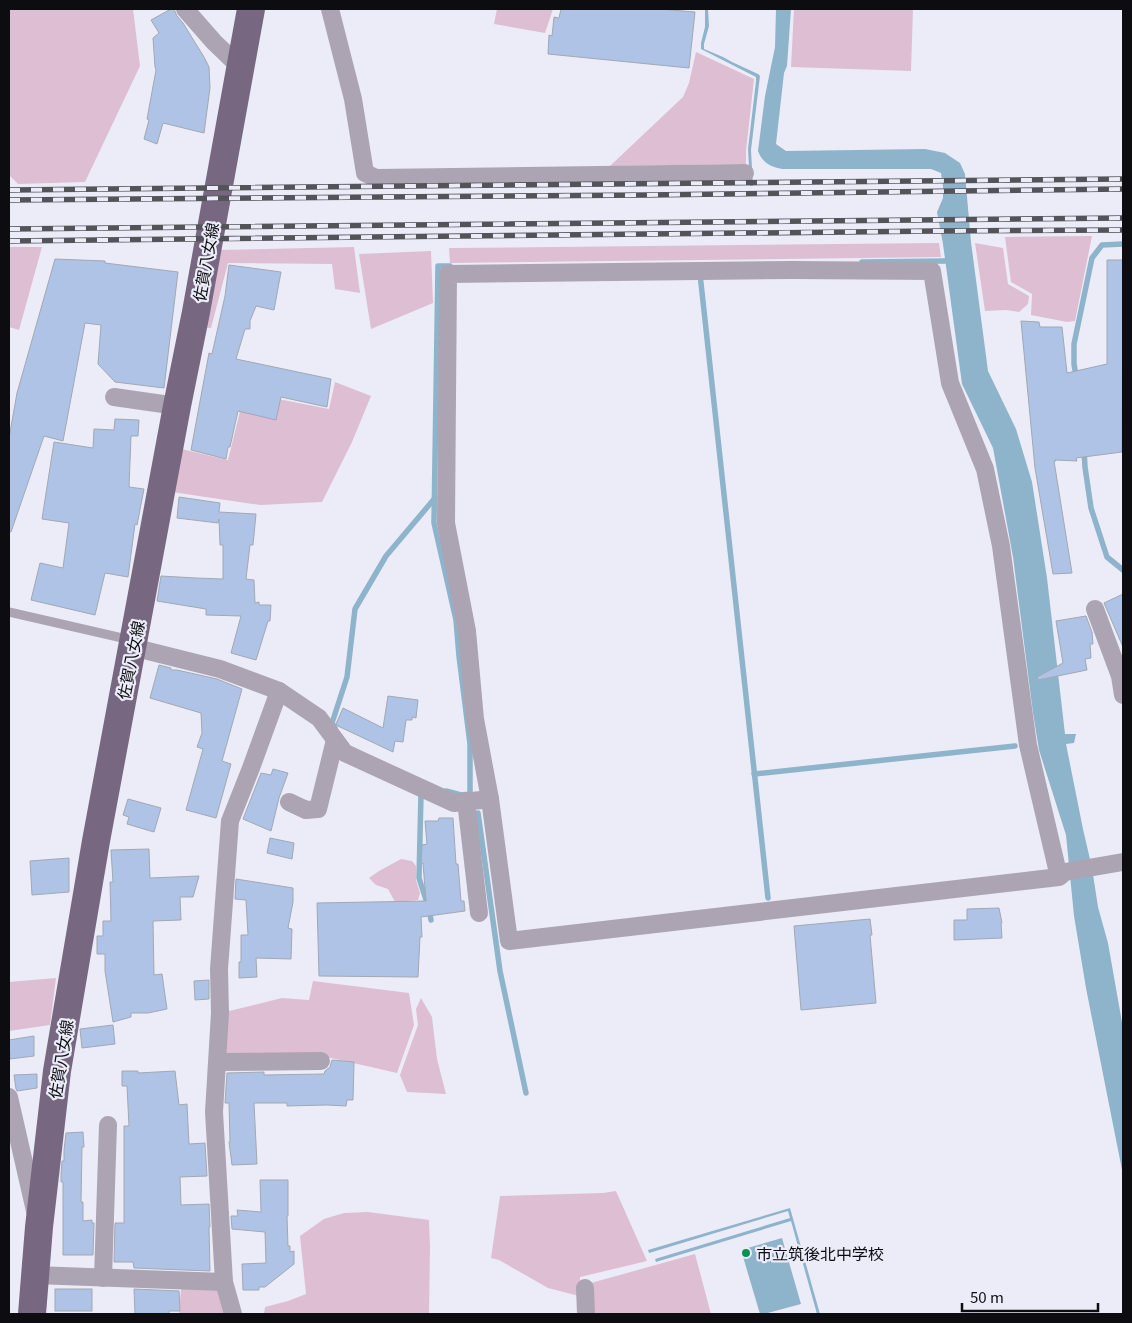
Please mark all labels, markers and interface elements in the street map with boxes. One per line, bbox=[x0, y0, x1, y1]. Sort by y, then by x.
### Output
street label: 佐賀八女線 bbox=[186, 221, 224, 303]
street label: 佐賀八女線 bbox=[111, 618, 149, 702]
street label: 佐賀八女線 bbox=[42, 1018, 78, 1100]
place label: 市立筑後北中学校 bbox=[756, 1241, 884, 1265]
marker: 市立筑後北中学校 bbox=[740, 1247, 752, 1259]
scale bar bbox=[962, 1280, 1098, 1312]
text: 50 m bbox=[970, 1286, 1004, 1307]

